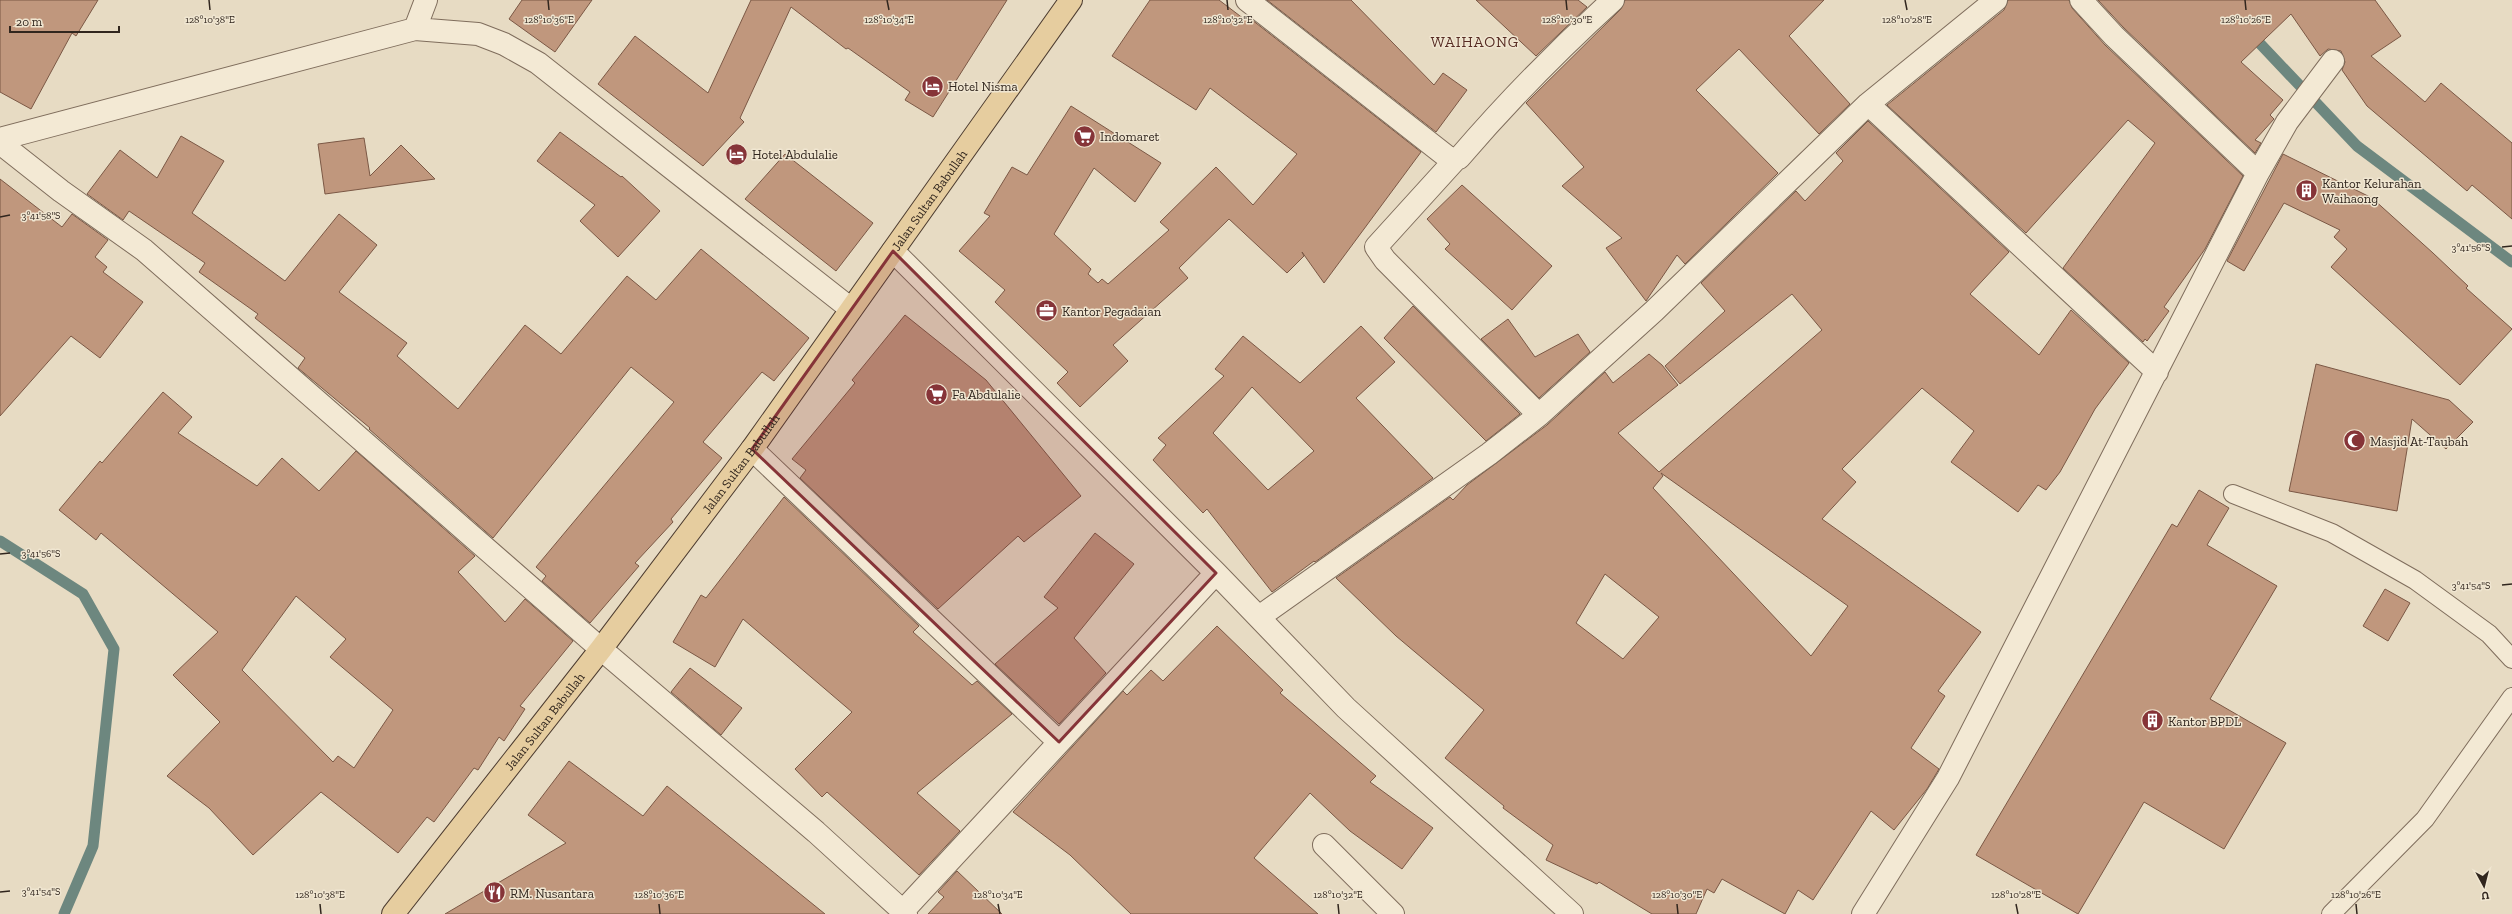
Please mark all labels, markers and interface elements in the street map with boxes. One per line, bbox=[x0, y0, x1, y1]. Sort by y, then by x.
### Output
scale bar bbox=[10, 8, 119, 34]
text: 128°10'38"E bbox=[185, 14, 235, 26]
text: 128°10'36"E bbox=[524, 14, 574, 26]
text: 128°10'34"E bbox=[864, 14, 914, 26]
text: 128°10'32"E bbox=[1203, 14, 1253, 26]
text: 128°10'30"E bbox=[1542, 14, 1592, 26]
text: 128°10'28"E bbox=[1882, 14, 1932, 26]
text: 128°10'26"E bbox=[2221, 14, 2271, 26]
text: 20 m bbox=[16, 15, 43, 29]
district label: WAIHAONG bbox=[1431, 33, 1519, 51]
hotel icon: Hotel Nisma bbox=[920, 73, 946, 99]
place label: Hotel Nisma bbox=[948, 79, 1018, 94]
supermarket icon: Indomaret bbox=[1071, 123, 1097, 149]
place label: Indomaret bbox=[1100, 129, 1160, 144]
hotel icon: Hotel Abdulalie bbox=[723, 141, 749, 167]
street label: Jalan Sultan Babullah bbox=[888, 146, 970, 253]
place label: Hotel Abdulalie bbox=[752, 147, 838, 162]
place label: Kantor Kelurahan Waihaong bbox=[2322, 176, 2422, 206]
building icon: Kantor Kelurahan Waihaong bbox=[2294, 177, 2320, 203]
text: 3°41'58"S bbox=[22, 210, 60, 222]
text: 3°41'56"S bbox=[2452, 242, 2490, 254]
office icon: Kantor Pegadaian bbox=[1034, 298, 1060, 324]
place label: Kantor Pegadaian bbox=[1062, 304, 1162, 319]
supermarket icon: Fa Abdulalie bbox=[923, 381, 949, 407]
place label: Fa Abdulalie bbox=[952, 387, 1021, 402]
street label: Jalan Sultan Babullah bbox=[699, 410, 783, 516]
mosque icon: Masjid At-Taubah bbox=[2341, 428, 2367, 454]
place label: Masjid At-Taubah bbox=[2370, 434, 2469, 450]
text: 3°41'56"S bbox=[22, 548, 60, 560]
text: 3°41'54"S bbox=[2452, 580, 2490, 592]
street label: Jalan Sultan Babullah bbox=[501, 669, 588, 773]
building icon: Kantor BPDL bbox=[2139, 708, 2165, 734]
place label: Kantor BPDL bbox=[2168, 714, 2241, 729]
north arrow bbox=[2464, 866, 2504, 906]
restaurant icon: RM. Nusantara bbox=[482, 880, 508, 906]
text: 3°41'54"S bbox=[22, 886, 60, 898]
place label: RM. Nusantara bbox=[510, 886, 595, 901]
text: U bbox=[2480, 888, 2490, 902]
text: 128°10'38"E bbox=[295, 889, 345, 901]
text: 128°10'36"E bbox=[634, 889, 684, 901]
text: 128°10'34"E bbox=[973, 889, 1023, 901]
text: 128°10'32"E bbox=[1313, 889, 1363, 901]
text: 128°10'30"E bbox=[1652, 889, 1702, 901]
text: 128°10'28"E bbox=[1991, 889, 2041, 901]
text: 128°10'26"E bbox=[2331, 889, 2381, 901]

